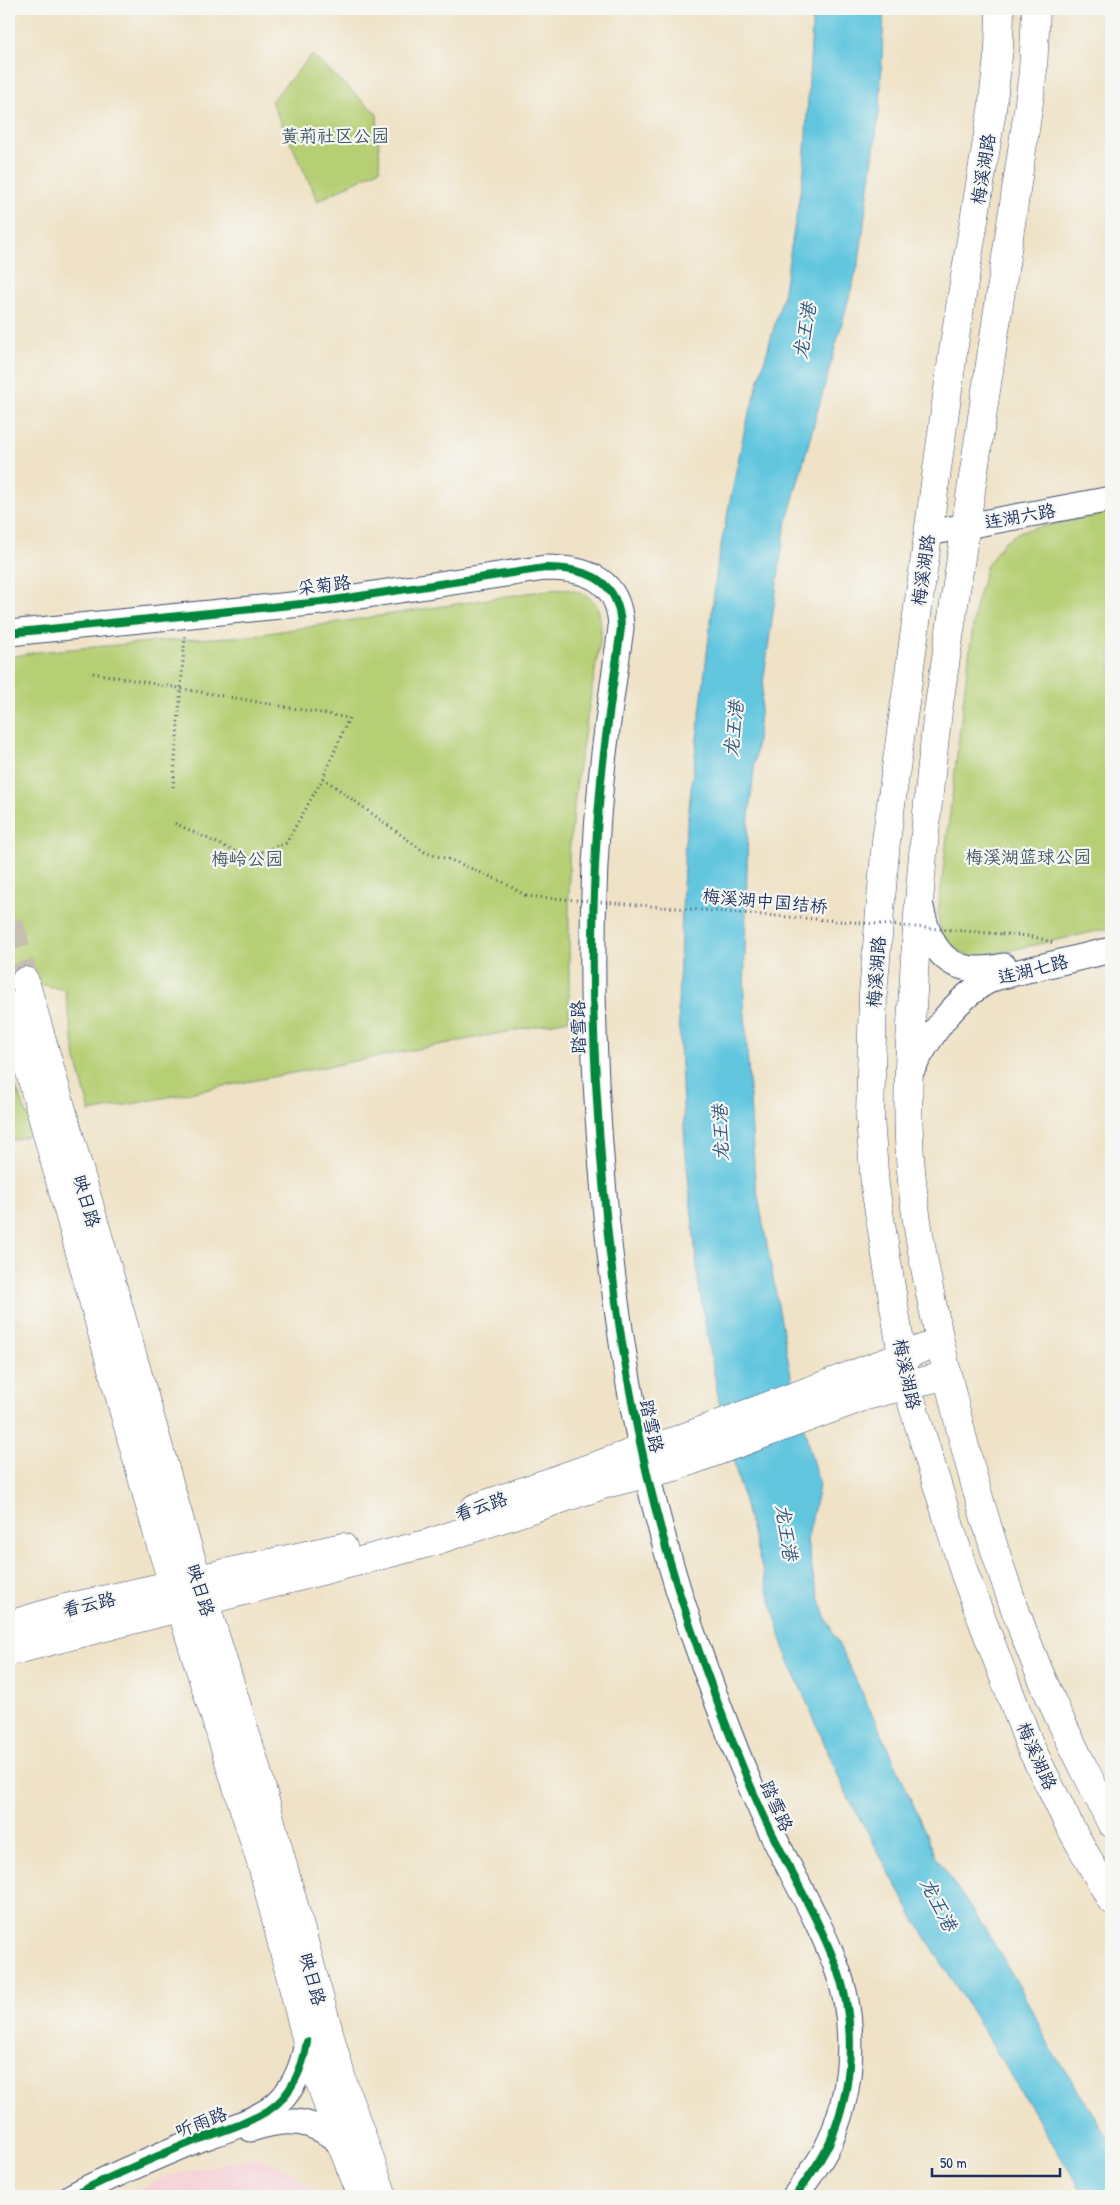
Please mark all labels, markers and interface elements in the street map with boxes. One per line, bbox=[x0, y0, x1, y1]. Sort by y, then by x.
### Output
park label: 黄荊社区公园 bbox=[281, 123, 389, 148]
street label: 梅溪湖路 bbox=[965, 131, 1001, 207]
water label: 龙王港 bbox=[786, 299, 822, 361]
street label: 连湖六路 bbox=[982, 497, 1058, 535]
street label: 梅溪湖路 bbox=[906, 533, 940, 607]
street label: 采菊路 bbox=[296, 569, 352, 601]
water label: 龙王港 bbox=[717, 697, 749, 759]
park label: 梅溪湖篮球公园 bbox=[965, 844, 1091, 869]
park label: 梅岭公园 bbox=[211, 846, 283, 871]
street label: 梅溪湖中国结桥 bbox=[701, 883, 829, 919]
street label: 梅溪湖路 bbox=[861, 935, 891, 1009]
street label: 连湖七路 bbox=[995, 948, 1071, 990]
street label: 踏雪路 bbox=[565, 1000, 591, 1054]
water label: 龙王港 bbox=[706, 1102, 734, 1162]
street label: 映日路 bbox=[68, 1172, 106, 1230]
street label: 梅溪湖路 bbox=[887, 1336, 927, 1412]
street label: 踏雪路 bbox=[634, 1397, 670, 1455]
street label: 看云路 bbox=[451, 1485, 511, 1527]
water label: 龙王港 bbox=[770, 1502, 805, 1564]
street label: 映日路 bbox=[181, 1561, 221, 1619]
street label: 看云路 bbox=[60, 1586, 118, 1622]
street label: 梅溪湖路 bbox=[1011, 1718, 1063, 1794]
street label: 踏雪路 bbox=[755, 1776, 799, 1836]
water label: 龙王港 bbox=[914, 1873, 964, 1937]
street label: 映日路 bbox=[294, 1950, 332, 2008]
street label: 听雨路 bbox=[171, 2101, 231, 2143]
scale bar bbox=[932, 2145, 1060, 2177]
text: 50 m bbox=[940, 2152, 967, 2173]

